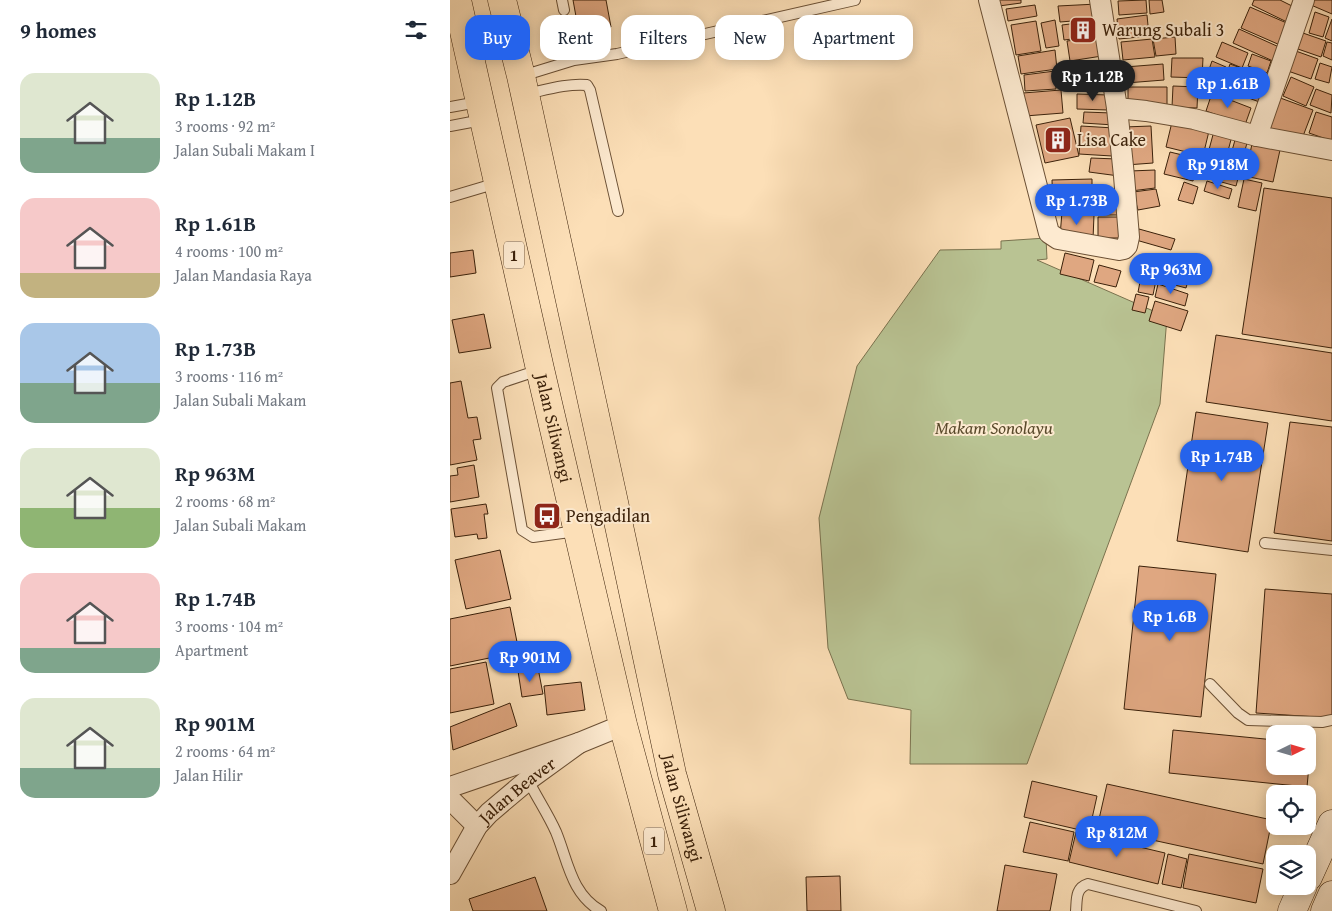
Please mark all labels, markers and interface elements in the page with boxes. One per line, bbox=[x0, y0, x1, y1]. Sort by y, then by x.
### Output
text: 9 homes bbox=[20, 15, 96, 46]
chip: Buy bbox=[465, 15, 530, 60]
chip: Rent bbox=[540, 15, 611, 60]
chip: Filters bbox=[621, 15, 705, 60]
chip: New bbox=[715, 15, 784, 60]
chip: Apartment bbox=[794, 15, 913, 60]
building icon: Warung Subali 3 bbox=[1068, 15, 1098, 45]
icon: filters bbox=[402, 16, 430, 44]
place label: Warung Subali 3 bbox=[1102, 16, 1224, 43]
pin: Rp 1.12B bbox=[1041, 59, 1145, 102]
text: Rp 1.12B bbox=[1062, 64, 1124, 88]
pin: Rp 1.61B bbox=[1176, 66, 1280, 109]
text: Rp 1.61B bbox=[1197, 71, 1259, 95]
text: Rp 1.12B bbox=[175, 83, 256, 114]
icon: home bbox=[60, 93, 120, 153]
text: 3 rooms · 92 m² bbox=[175, 114, 275, 138]
building icon: Lisa Cake bbox=[1043, 125, 1073, 155]
place label: Lisa Cake bbox=[1077, 126, 1146, 153]
text: Jalan Subali Makam I bbox=[175, 138, 315, 162]
pin: Rp 918M bbox=[1172, 148, 1264, 190]
text: Rp 918M bbox=[1187, 152, 1249, 176]
pin: Rp 1.73B bbox=[1025, 184, 1129, 226]
text: Rp 1.73B bbox=[1046, 188, 1108, 212]
text: Rp 1.61B bbox=[175, 208, 256, 239]
icon: home bbox=[60, 218, 120, 278]
text: 4 rooms · 100 m² bbox=[175, 239, 283, 263]
road number: 1 bbox=[504, 242, 524, 268]
pin: Rp 963M bbox=[1125, 252, 1217, 295]
text: Rp 963M bbox=[1140, 257, 1202, 281]
text: Jalan Mandasia Raya bbox=[175, 263, 312, 287]
text: Rp 1.73B bbox=[175, 333, 256, 364]
icon: home bbox=[60, 343, 120, 403]
text: 3 rooms · 116 m² bbox=[175, 364, 283, 388]
street label: Jalan Siliwangi bbox=[528, 369, 580, 485]
text: Jalan Subali Makam bbox=[175, 388, 306, 412]
park label: Makam Sonolayu bbox=[935, 414, 1053, 441]
pin: Rp 1.74B bbox=[1170, 440, 1274, 482]
text: Rp 1.74B bbox=[1191, 444, 1253, 468]
text: Rp 963M bbox=[175, 458, 255, 489]
icon: home bbox=[60, 468, 120, 528]
text: 2 rooms · 68 m² bbox=[175, 489, 275, 513]
bus stop icon: Pengadilan bbox=[532, 501, 562, 531]
place label: Pengadilan bbox=[566, 502, 650, 529]
text: Jalan Subali Makam bbox=[175, 513, 306, 537]
text: Rp 1.74B bbox=[175, 583, 256, 614]
icon: home bbox=[60, 593, 120, 653]
pin: Rp 1.6B bbox=[1124, 600, 1216, 642]
text: Rp 1.6B bbox=[1143, 604, 1197, 628]
text: 3 rooms · 104 m² bbox=[175, 614, 283, 638]
text: Apartment bbox=[175, 638, 248, 662]
pin: Rp 901M bbox=[484, 640, 576, 683]
text: Rp 901M bbox=[499, 645, 561, 669]
text: Rp 901M bbox=[175, 708, 255, 739]
icon: home bbox=[60, 718, 120, 778]
north arrow bbox=[1266, 725, 1316, 775]
map controls bbox=[1266, 725, 1316, 895]
text: 2 rooms · 64 m² bbox=[175, 739, 275, 763]
street label: Jalan Beaver bbox=[470, 750, 562, 831]
street label: Jalan Siliwangi bbox=[655, 750, 710, 865]
text: Jalan Hilir bbox=[175, 763, 243, 787]
button: locate bbox=[1266, 785, 1316, 835]
pin: Rp 812M bbox=[1071, 816, 1163, 858]
text: Rp 812M bbox=[1086, 820, 1148, 844]
road number: 1 bbox=[644, 828, 664, 854]
button: layers bbox=[1266, 845, 1316, 895]

